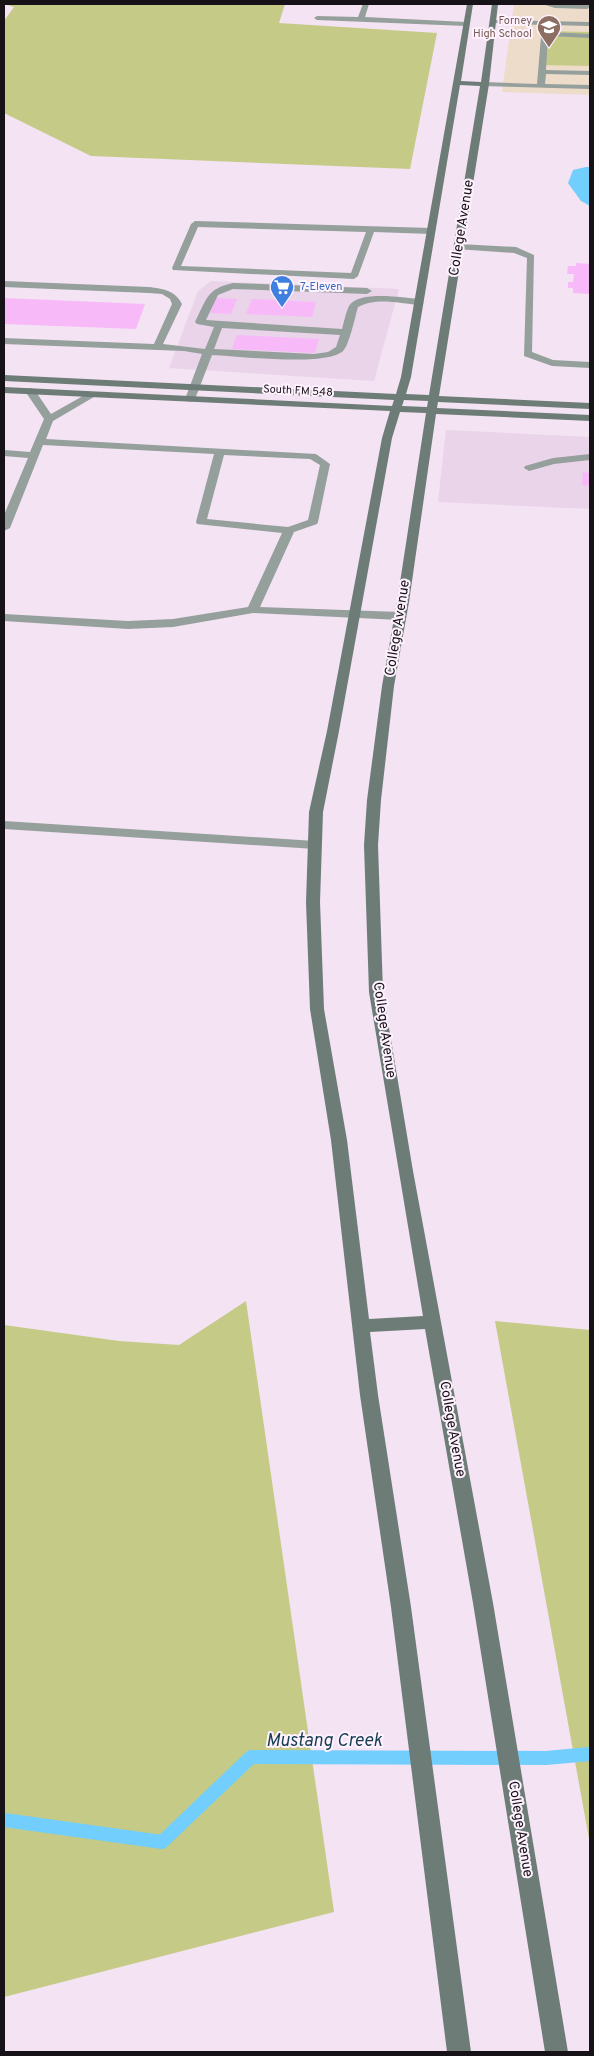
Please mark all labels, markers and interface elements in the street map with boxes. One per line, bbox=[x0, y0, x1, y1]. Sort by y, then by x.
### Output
place label: Forney High School bbox=[473, 14, 532, 41]
school or university icon: Forney High School bbox=[536, 14, 562, 48]
street label: College Avenue bbox=[446, 179, 478, 277]
supermarket icon: 7-Eleven bbox=[269, 274, 295, 308]
place label: 7-Eleven bbox=[300, 280, 342, 294]
street label: South FM 548 bbox=[263, 382, 333, 400]
street label: College Avenue bbox=[382, 579, 414, 677]
street label: College Avenue bbox=[369, 981, 399, 1079]
street label: College Avenue bbox=[435, 1380, 469, 1478]
water label: Mustang Creek bbox=[266, 1730, 383, 1753]
street label: College Avenue bbox=[504, 1780, 536, 1878]

